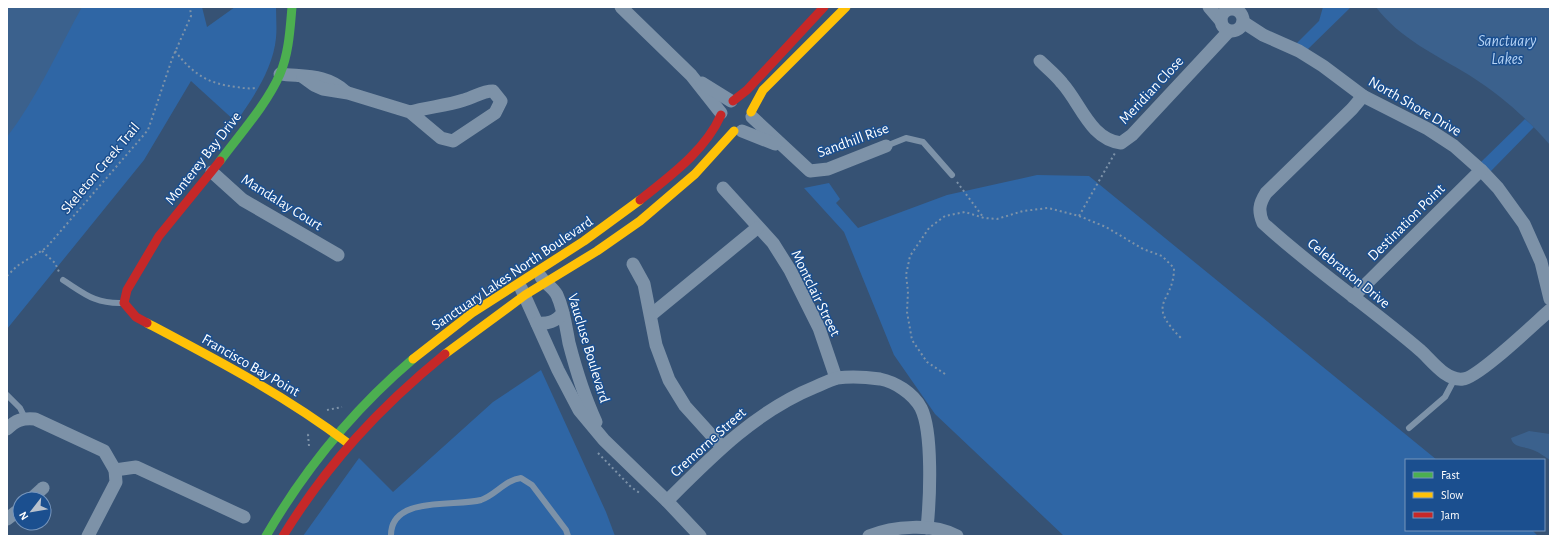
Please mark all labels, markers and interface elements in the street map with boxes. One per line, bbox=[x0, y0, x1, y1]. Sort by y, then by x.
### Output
water label: Sanctuary Lakes bbox=[1478, 33, 1537, 67]
street label: Meridian Close bbox=[1116, 53, 1186, 127]
street label: North Shore Drive bbox=[1366, 74, 1464, 139]
street label: Monterey Bay Drive bbox=[163, 109, 244, 208]
street label: Skeleton Creek Trail bbox=[58, 120, 143, 217]
street label: Sandhill Rise bbox=[815, 121, 891, 160]
street label: Mandalay Court bbox=[239, 172, 325, 233]
street label: Destination Point bbox=[1365, 181, 1448, 264]
street label: Sanctuary Lakes North Boulevard bbox=[429, 214, 596, 333]
street label: Celebration Drive bbox=[1305, 236, 1393, 311]
street label: Montclair Street bbox=[788, 248, 843, 339]
street label: Vaucluse Boulevard bbox=[565, 292, 612, 405]
street label: Francisco Bay Point bbox=[199, 331, 302, 400]
street label: Cremorne Street bbox=[668, 405, 749, 480]
legend bbox=[1405, 459, 1545, 531]
text: Fast bbox=[1441, 469, 1460, 481]
text: Slow bbox=[1441, 489, 1463, 501]
north arrow bbox=[12, 491, 52, 531]
text: Jam bbox=[1441, 509, 1460, 521]
text: N bbox=[17, 510, 31, 522]

